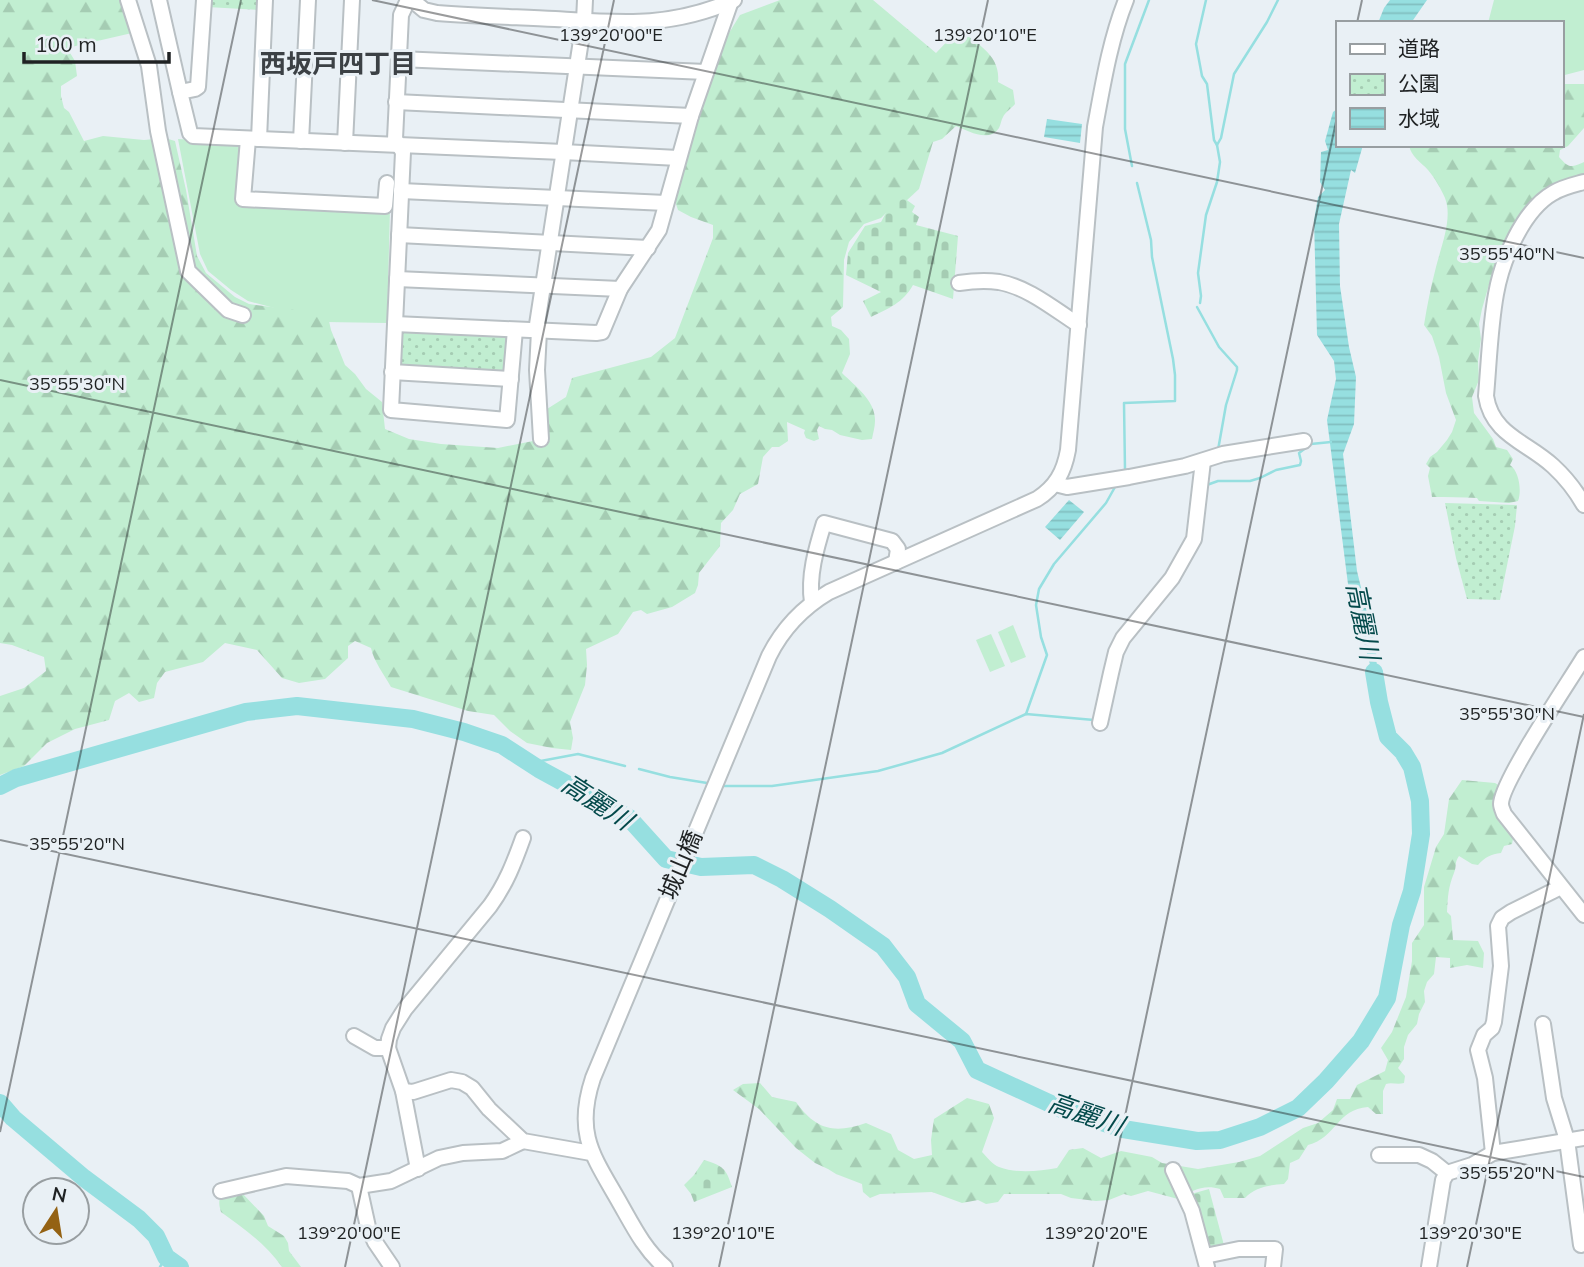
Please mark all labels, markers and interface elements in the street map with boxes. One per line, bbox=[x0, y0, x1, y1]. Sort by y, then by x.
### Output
scale bar bbox=[24, 21, 170, 65]
legend bbox=[1336, 21, 1563, 147]
text: 139°20'00"E bbox=[559, 23, 663, 46]
text: 139°20'10"E bbox=[933, 23, 1037, 46]
text: 100 m bbox=[35, 31, 97, 57]
text: 道路 bbox=[1398, 35, 1440, 61]
district label: 西坂戸四丁目 bbox=[260, 47, 416, 80]
text: 公園 bbox=[1398, 70, 1440, 96]
text: 水域 bbox=[1398, 105, 1440, 131]
text: 35°55'40"N bbox=[1459, 242, 1555, 265]
text: 35°55'30"N bbox=[29, 372, 125, 395]
water label: 高麗川 bbox=[1340, 579, 1388, 665]
text: 35°55'30"N bbox=[1459, 702, 1555, 725]
water label: 高麗川 bbox=[556, 766, 641, 838]
street label: 城山橋 bbox=[652, 826, 708, 904]
text: 35°55'20"N bbox=[29, 832, 125, 855]
water label: 高麗川 bbox=[1044, 1085, 1131, 1143]
text: 35°55'20"N bbox=[1459, 1161, 1555, 1184]
north arrow bbox=[21, 1176, 91, 1246]
text: N bbox=[50, 1181, 69, 1208]
text: 139°20'00"E bbox=[297, 1221, 401, 1244]
text: 139°20'10"E bbox=[671, 1221, 775, 1244]
text: 139°20'20"E bbox=[1044, 1221, 1148, 1244]
text: 139°20'30"E bbox=[1418, 1221, 1522, 1244]

